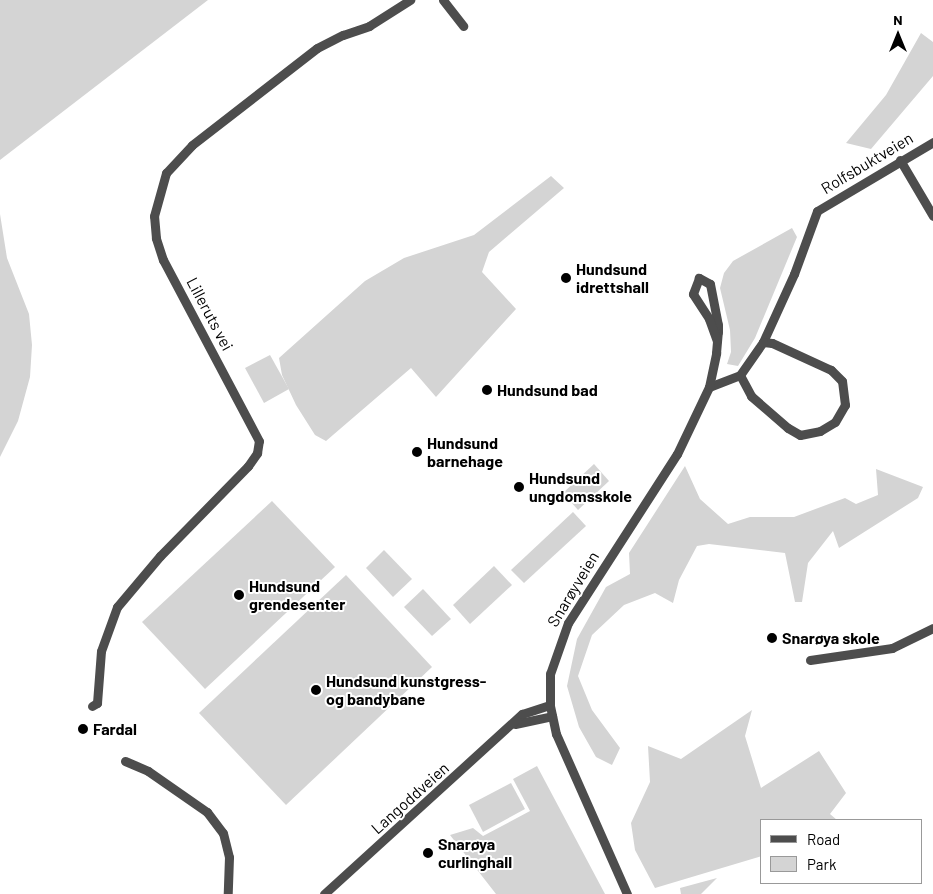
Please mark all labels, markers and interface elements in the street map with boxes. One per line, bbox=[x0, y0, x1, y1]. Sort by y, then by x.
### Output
north arrow bbox=[873, 10, 923, 60]
text: N bbox=[893, 11, 903, 28]
street label: Rolfsbuktveien bbox=[818, 128, 916, 198]
place label: Hundsund idrettshall bbox=[576, 259, 649, 297]
marker: Hundsund idrettshall bbox=[560, 272, 572, 284]
street label: Lilleruts vei bbox=[183, 274, 237, 354]
place label: Hundsund bad bbox=[497, 380, 598, 400]
marker: Hundsund bad bbox=[481, 384, 493, 396]
place label: Hundsund barnehage bbox=[427, 433, 503, 471]
marker: Hundsund barnehage bbox=[411, 446, 423, 458]
place label: Hundsund ungdomsskole bbox=[529, 468, 632, 506]
marker: Hundsund ungdomsskole bbox=[513, 481, 525, 493]
street label: Snarøyveien bbox=[543, 548, 603, 630]
place label: Hundsund grendesenter bbox=[249, 576, 345, 614]
marker: Hundsund grendesenter bbox=[233, 589, 245, 601]
place label: Snarøya skole bbox=[782, 628, 880, 648]
marker: Snarøya skole bbox=[766, 632, 778, 644]
place label: Hundsund kunstgress- og bandybane bbox=[326, 671, 486, 709]
marker: Hundsund kunstgress- og bandybane bbox=[310, 684, 322, 696]
place label: Fardal bbox=[93, 719, 137, 739]
marker: Fardal bbox=[77, 723, 89, 735]
street label: Langoddveien bbox=[367, 758, 453, 838]
legend bbox=[760, 819, 923, 884]
text: Road bbox=[807, 830, 840, 848]
place label: Snarøya curlinghall bbox=[438, 834, 512, 872]
marker: Snarøya curlinghall bbox=[422, 847, 434, 859]
text: Park bbox=[807, 855, 836, 873]

